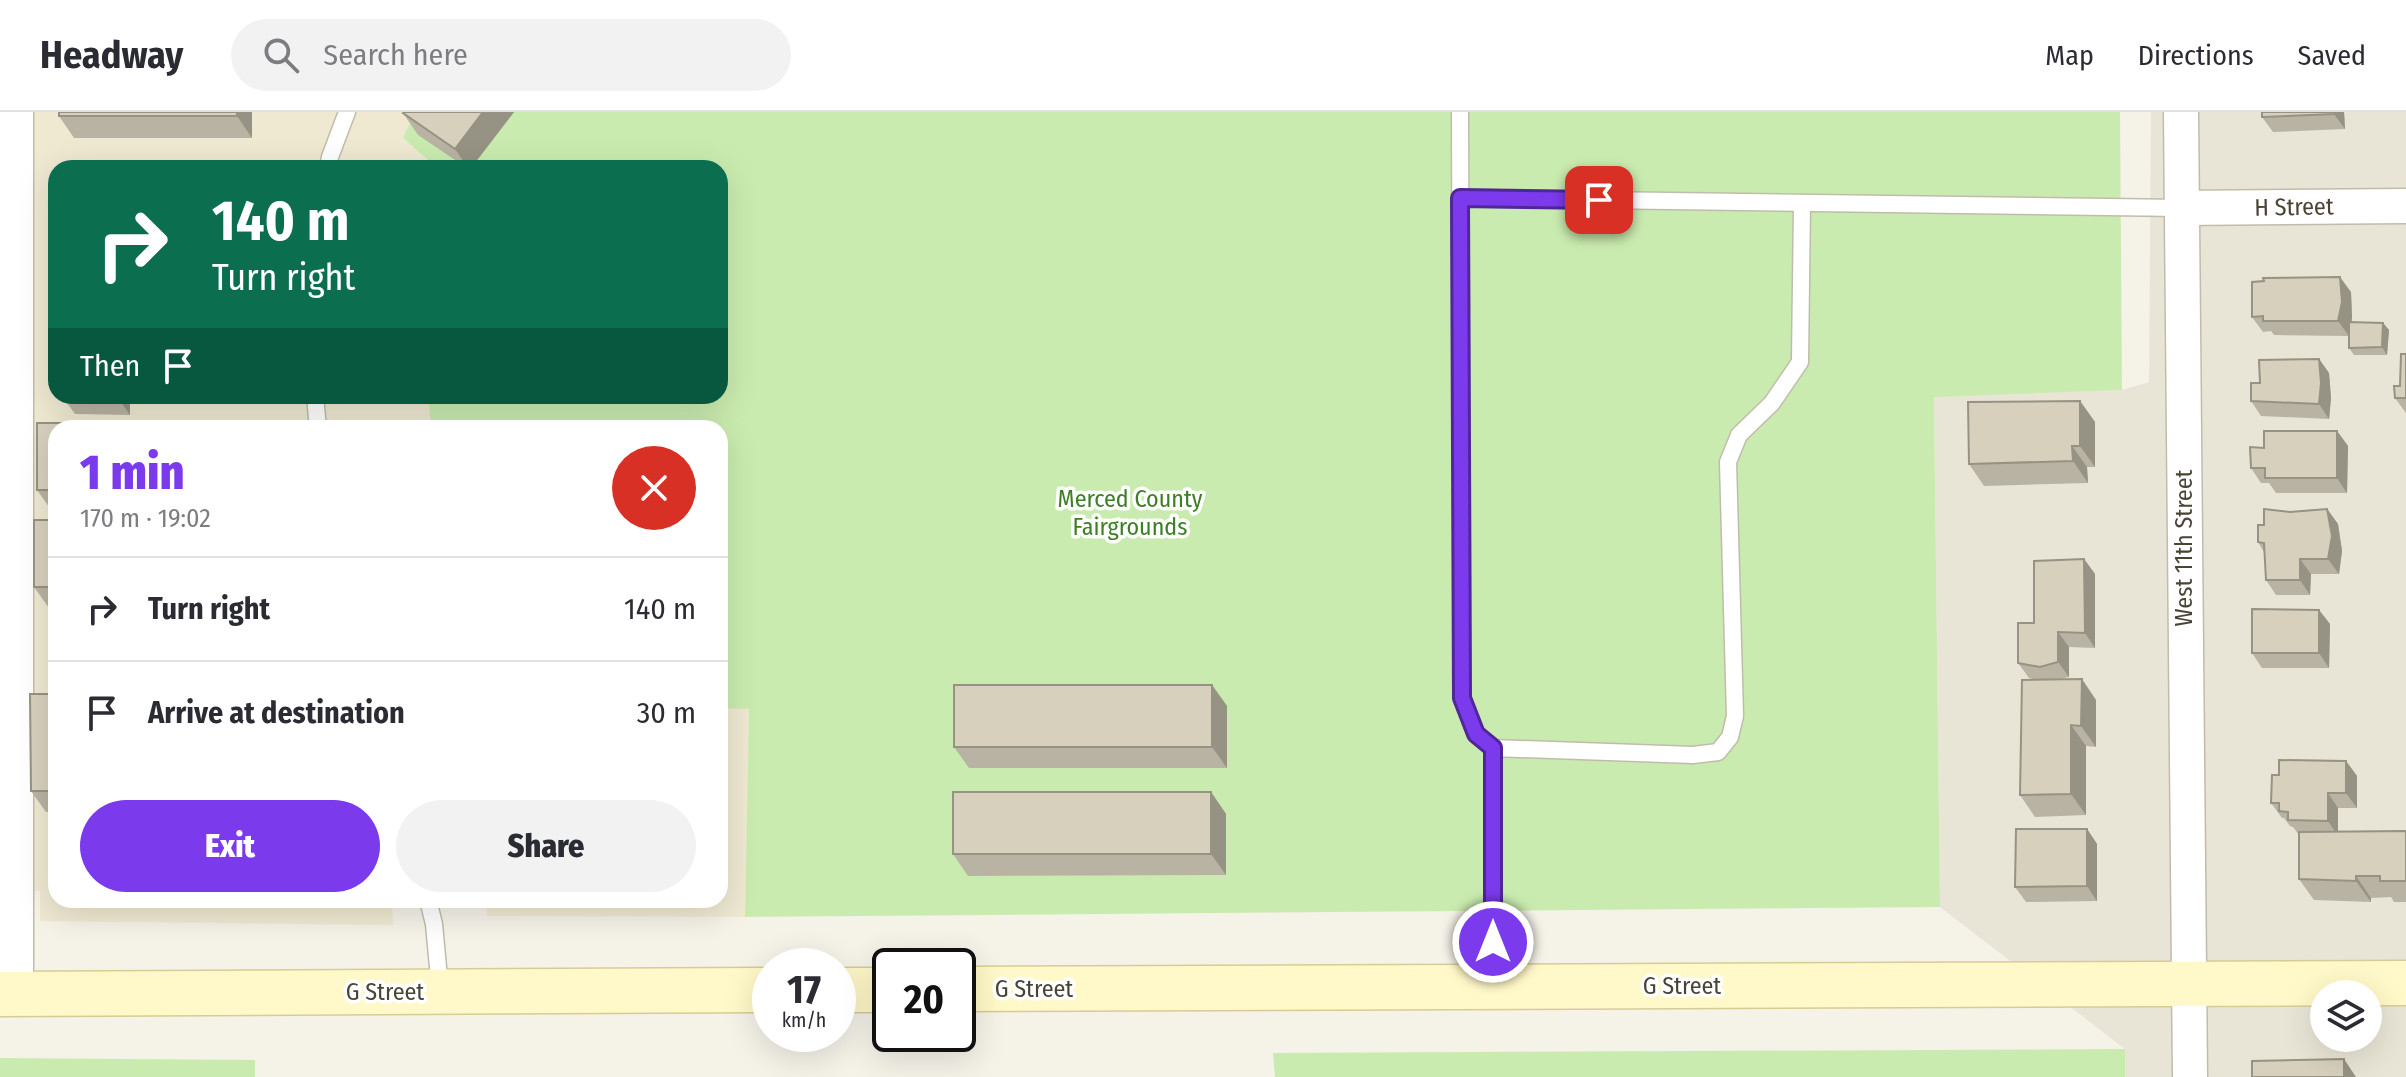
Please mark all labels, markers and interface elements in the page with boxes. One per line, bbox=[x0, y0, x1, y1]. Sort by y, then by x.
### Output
search box bbox=[231, 19, 791, 91]
text: Headway bbox=[40, 32, 183, 78]
icon: search bbox=[259, 33, 303, 77]
text: Search here bbox=[323, 37, 468, 73]
text: Map bbox=[2045, 39, 2094, 72]
text: Directions bbox=[2138, 39, 2254, 72]
text: Saved bbox=[2298, 39, 2366, 72]
pin bbox=[1565, 166, 1633, 234]
icon: arrive bbox=[1577, 178, 1621, 222]
text: 140 m bbox=[212, 188, 349, 255]
icon: right bbox=[80, 192, 184, 296]
street label: H Street bbox=[2254, 192, 2334, 222]
text: Turn right bbox=[212, 256, 355, 300]
icon: arrive bbox=[156, 344, 200, 388]
text: Then bbox=[80, 348, 140, 384]
text: 1 min bbox=[80, 444, 184, 502]
button: close bbox=[612, 446, 696, 530]
street label: West 11th Street bbox=[2170, 469, 2198, 626]
park label: Merced County Fairgrounds bbox=[1058, 485, 1203, 541]
text: 170 m · 19:02 bbox=[80, 503, 211, 534]
icon: right bbox=[80, 587, 124, 631]
text: Turn right bbox=[148, 591, 270, 627]
text: 140 m bbox=[624, 591, 696, 627]
icon: arrive bbox=[80, 691, 124, 735]
text: Arrive at destination bbox=[148, 695, 405, 731]
text: 30 m bbox=[637, 695, 696, 731]
button: Exit bbox=[80, 800, 380, 892]
button: Share bbox=[396, 800, 696, 892]
position arrow bbox=[1451, 900, 1535, 984]
speed limit sign: 20 bbox=[872, 948, 976, 1052]
text: 17 bbox=[787, 966, 821, 1014]
street label: G Street bbox=[1643, 972, 1721, 1000]
street label: G Street bbox=[995, 975, 1073, 1003]
street label: G Street bbox=[346, 978, 424, 1006]
map controls bbox=[2310, 980, 2382, 1052]
button: layers bbox=[2310, 980, 2382, 1052]
text: km/h bbox=[782, 1008, 826, 1032]

